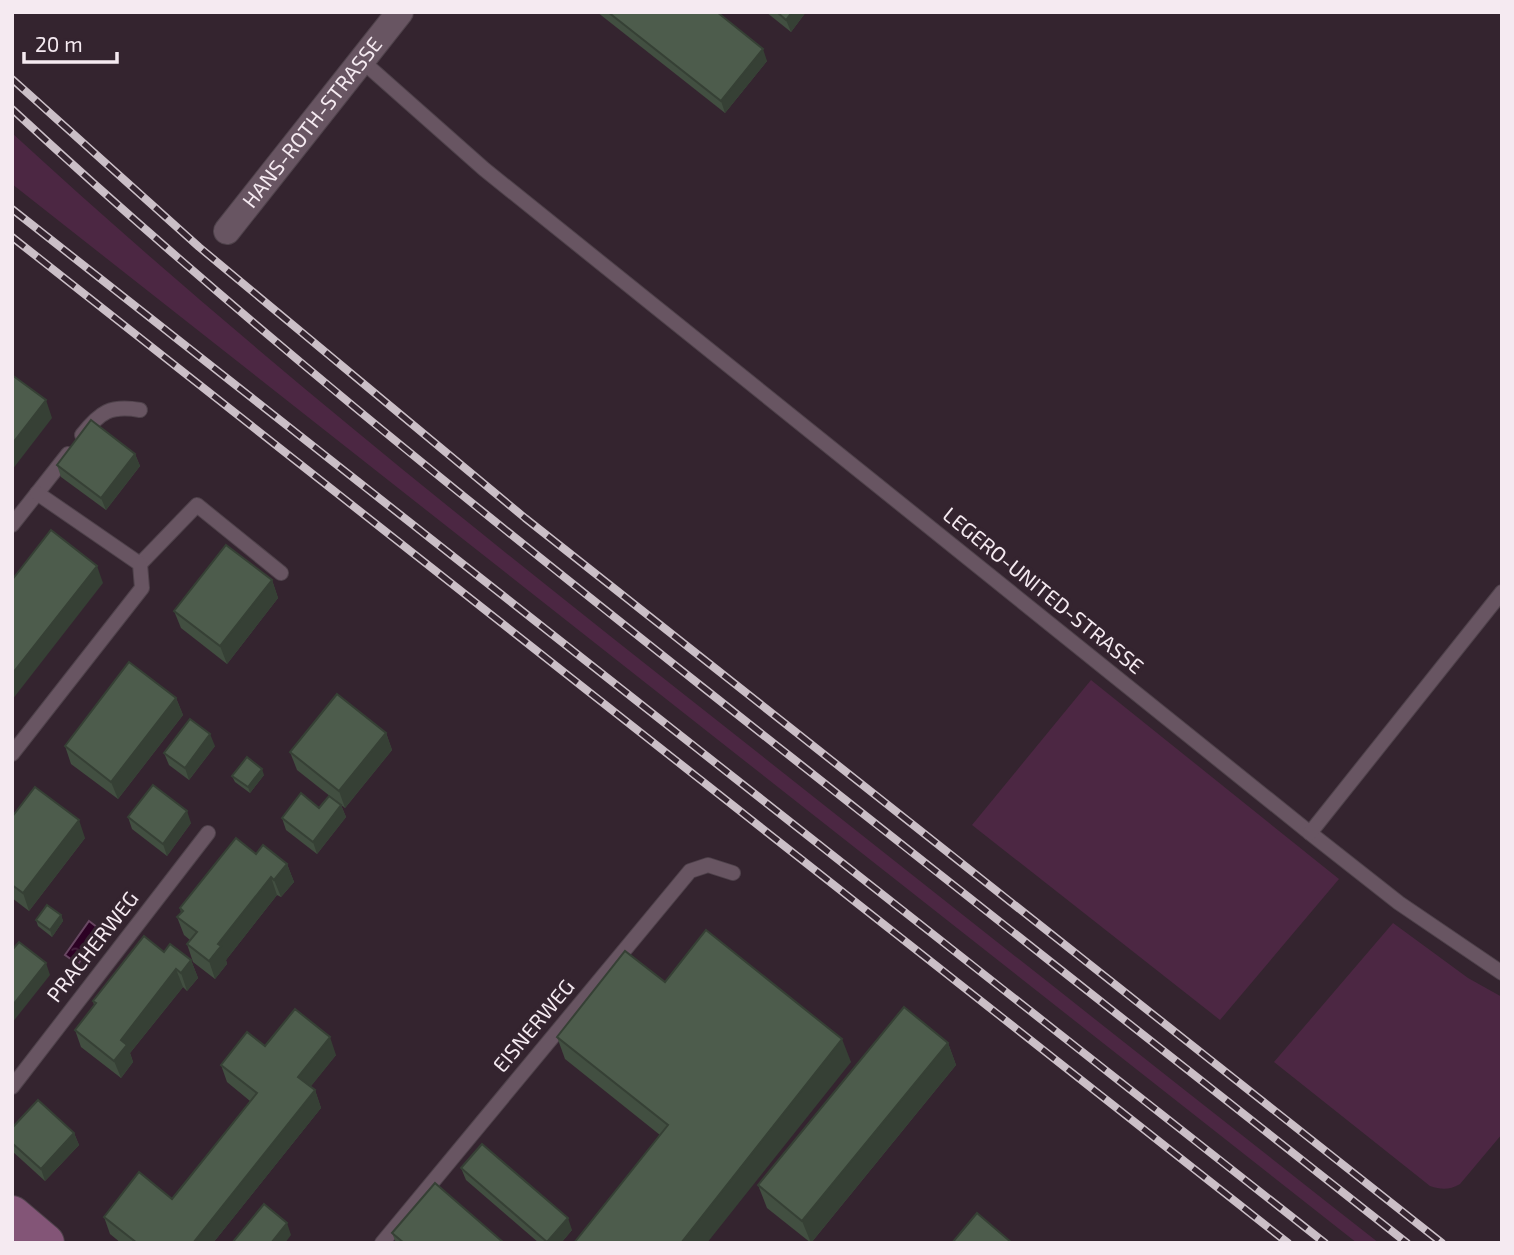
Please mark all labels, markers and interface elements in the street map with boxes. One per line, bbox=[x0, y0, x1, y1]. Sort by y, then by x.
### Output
scale bar bbox=[24, 21, 117, 65]
text: 20 m bbox=[35, 31, 83, 56]
street label: HANS-ROTH-STRASSE bbox=[236, 31, 386, 212]
street label: LEGERO-UNITED-STRASSE bbox=[939, 501, 1149, 678]
street label: PRACHERWEG bbox=[41, 886, 143, 1006]
street label: EISNERWEG bbox=[487, 974, 579, 1076]

